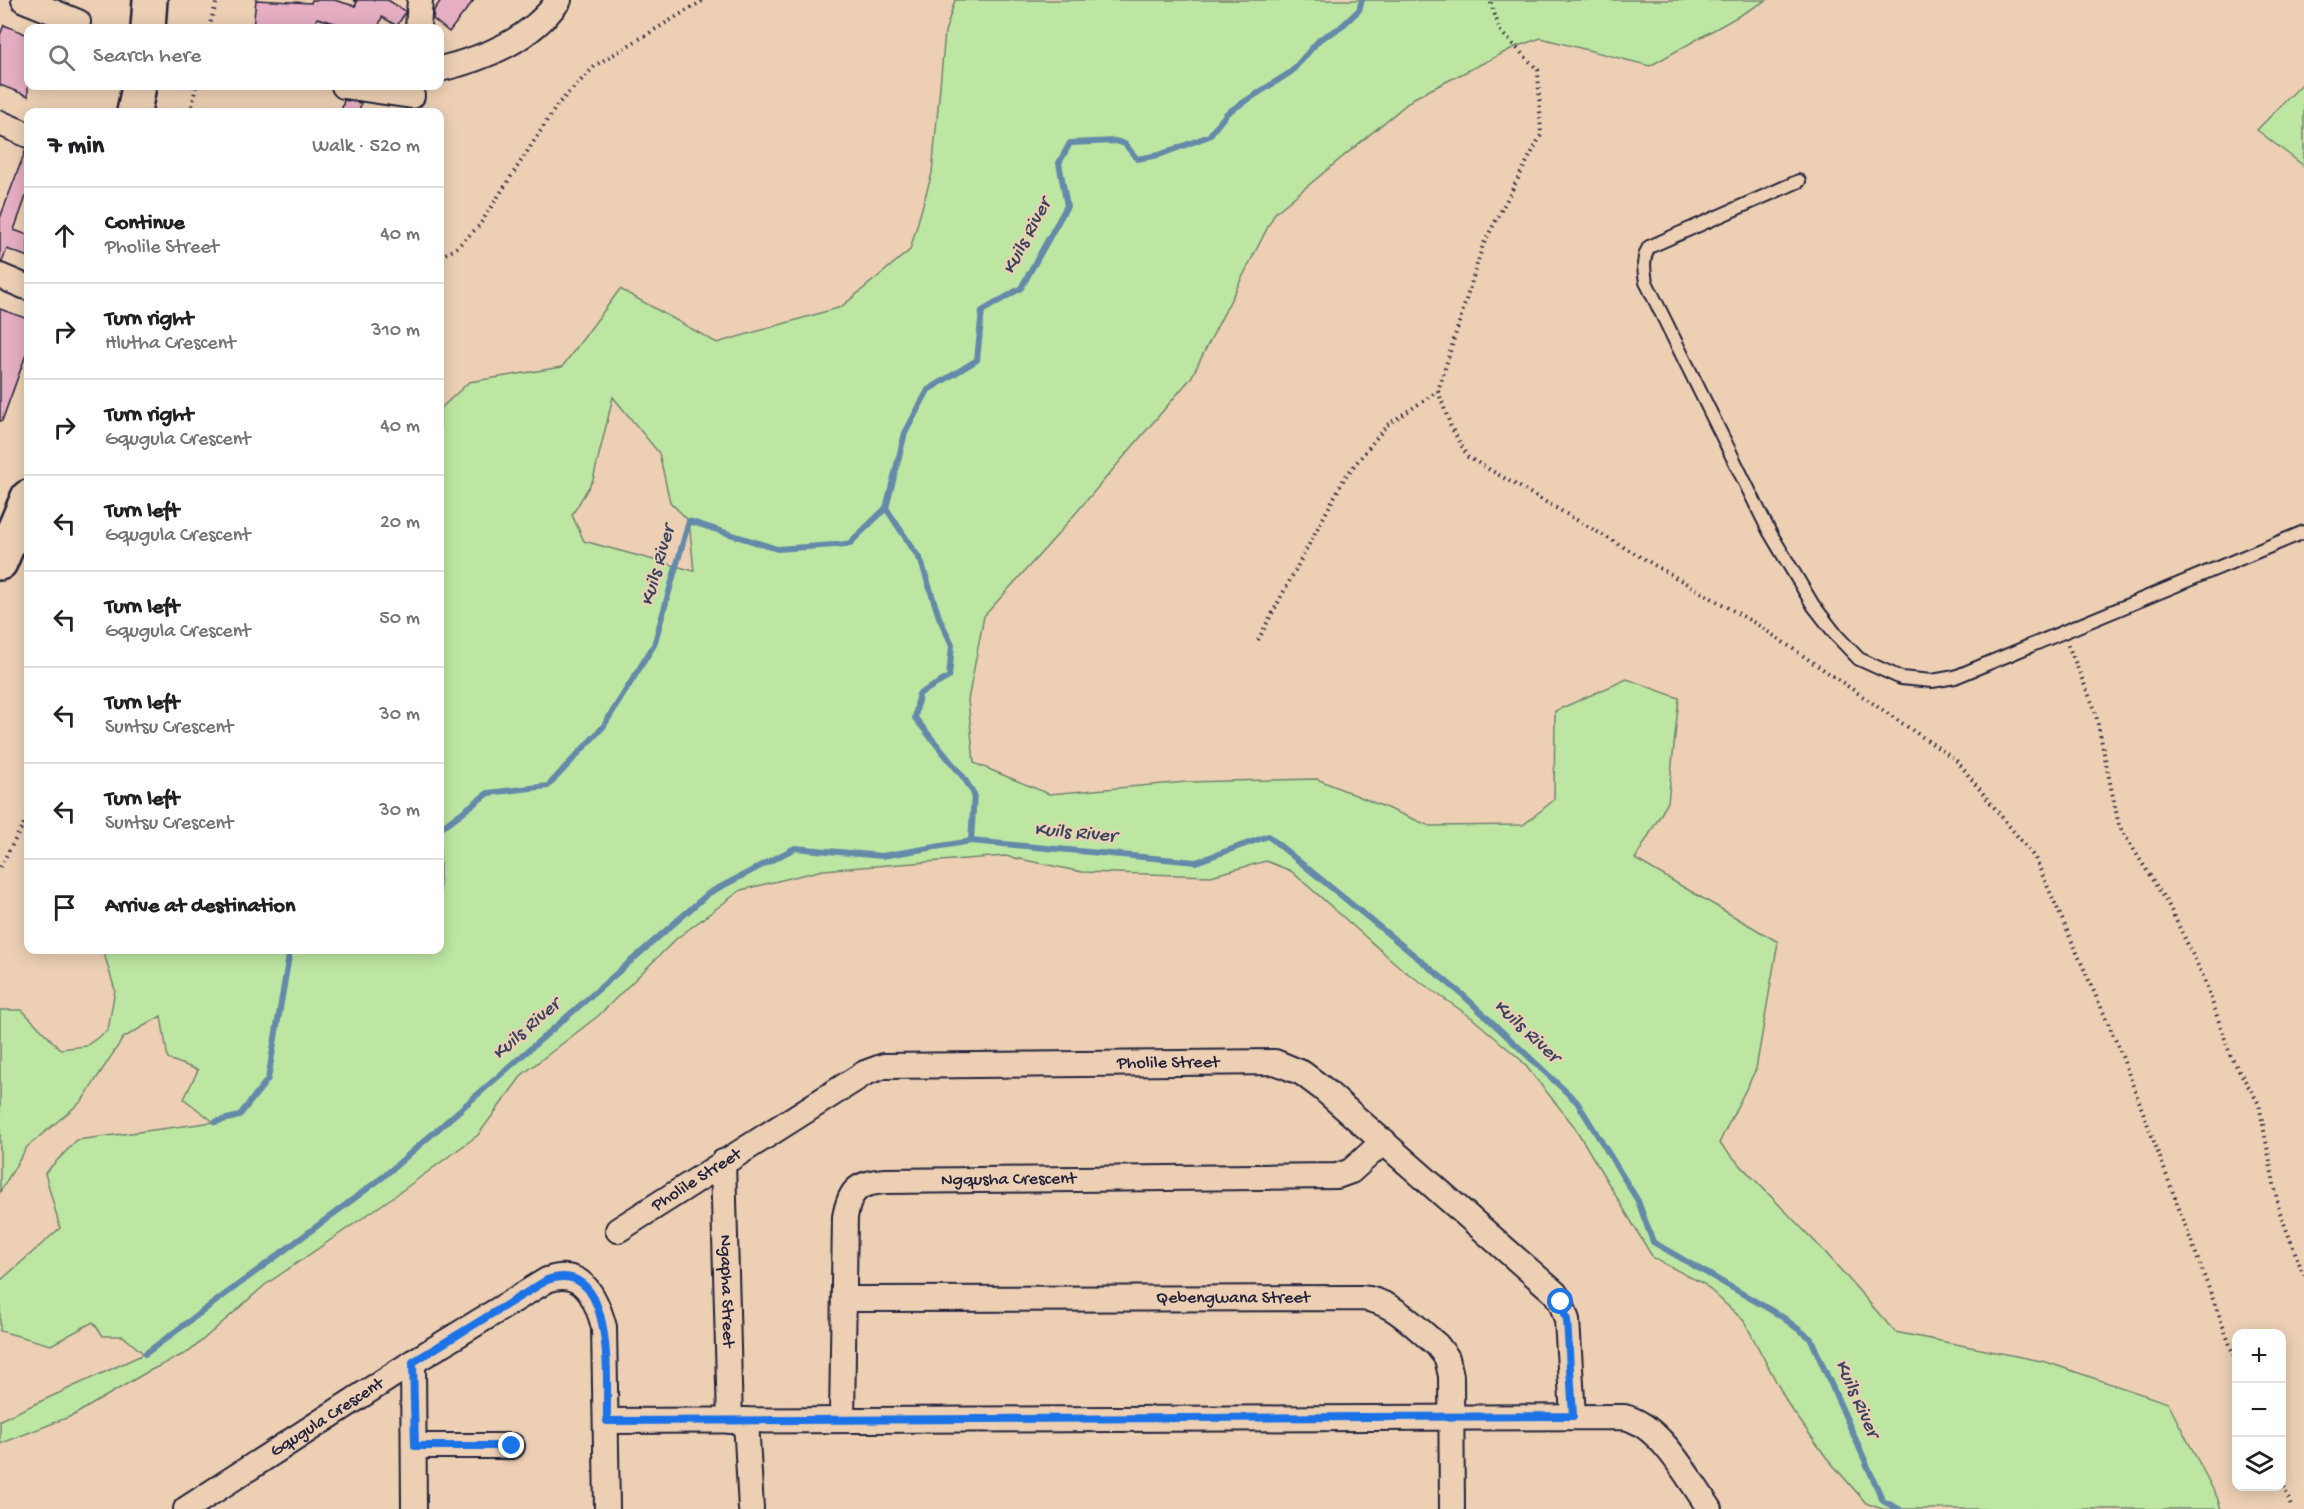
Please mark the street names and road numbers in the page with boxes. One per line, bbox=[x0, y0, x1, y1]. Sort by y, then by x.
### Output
street label: Pholile Street bbox=[1116, 1052, 1221, 1074]
street label: Pholile Street bbox=[647, 1143, 747, 1217]
street label: Ngqusha Crescent bbox=[941, 1168, 1078, 1191]
street label: Ngapha Street bbox=[714, 1234, 739, 1349]
street label: Qebengwana Street bbox=[1156, 1288, 1312, 1309]
street label: Gqugula Crescent bbox=[266, 1372, 389, 1462]

